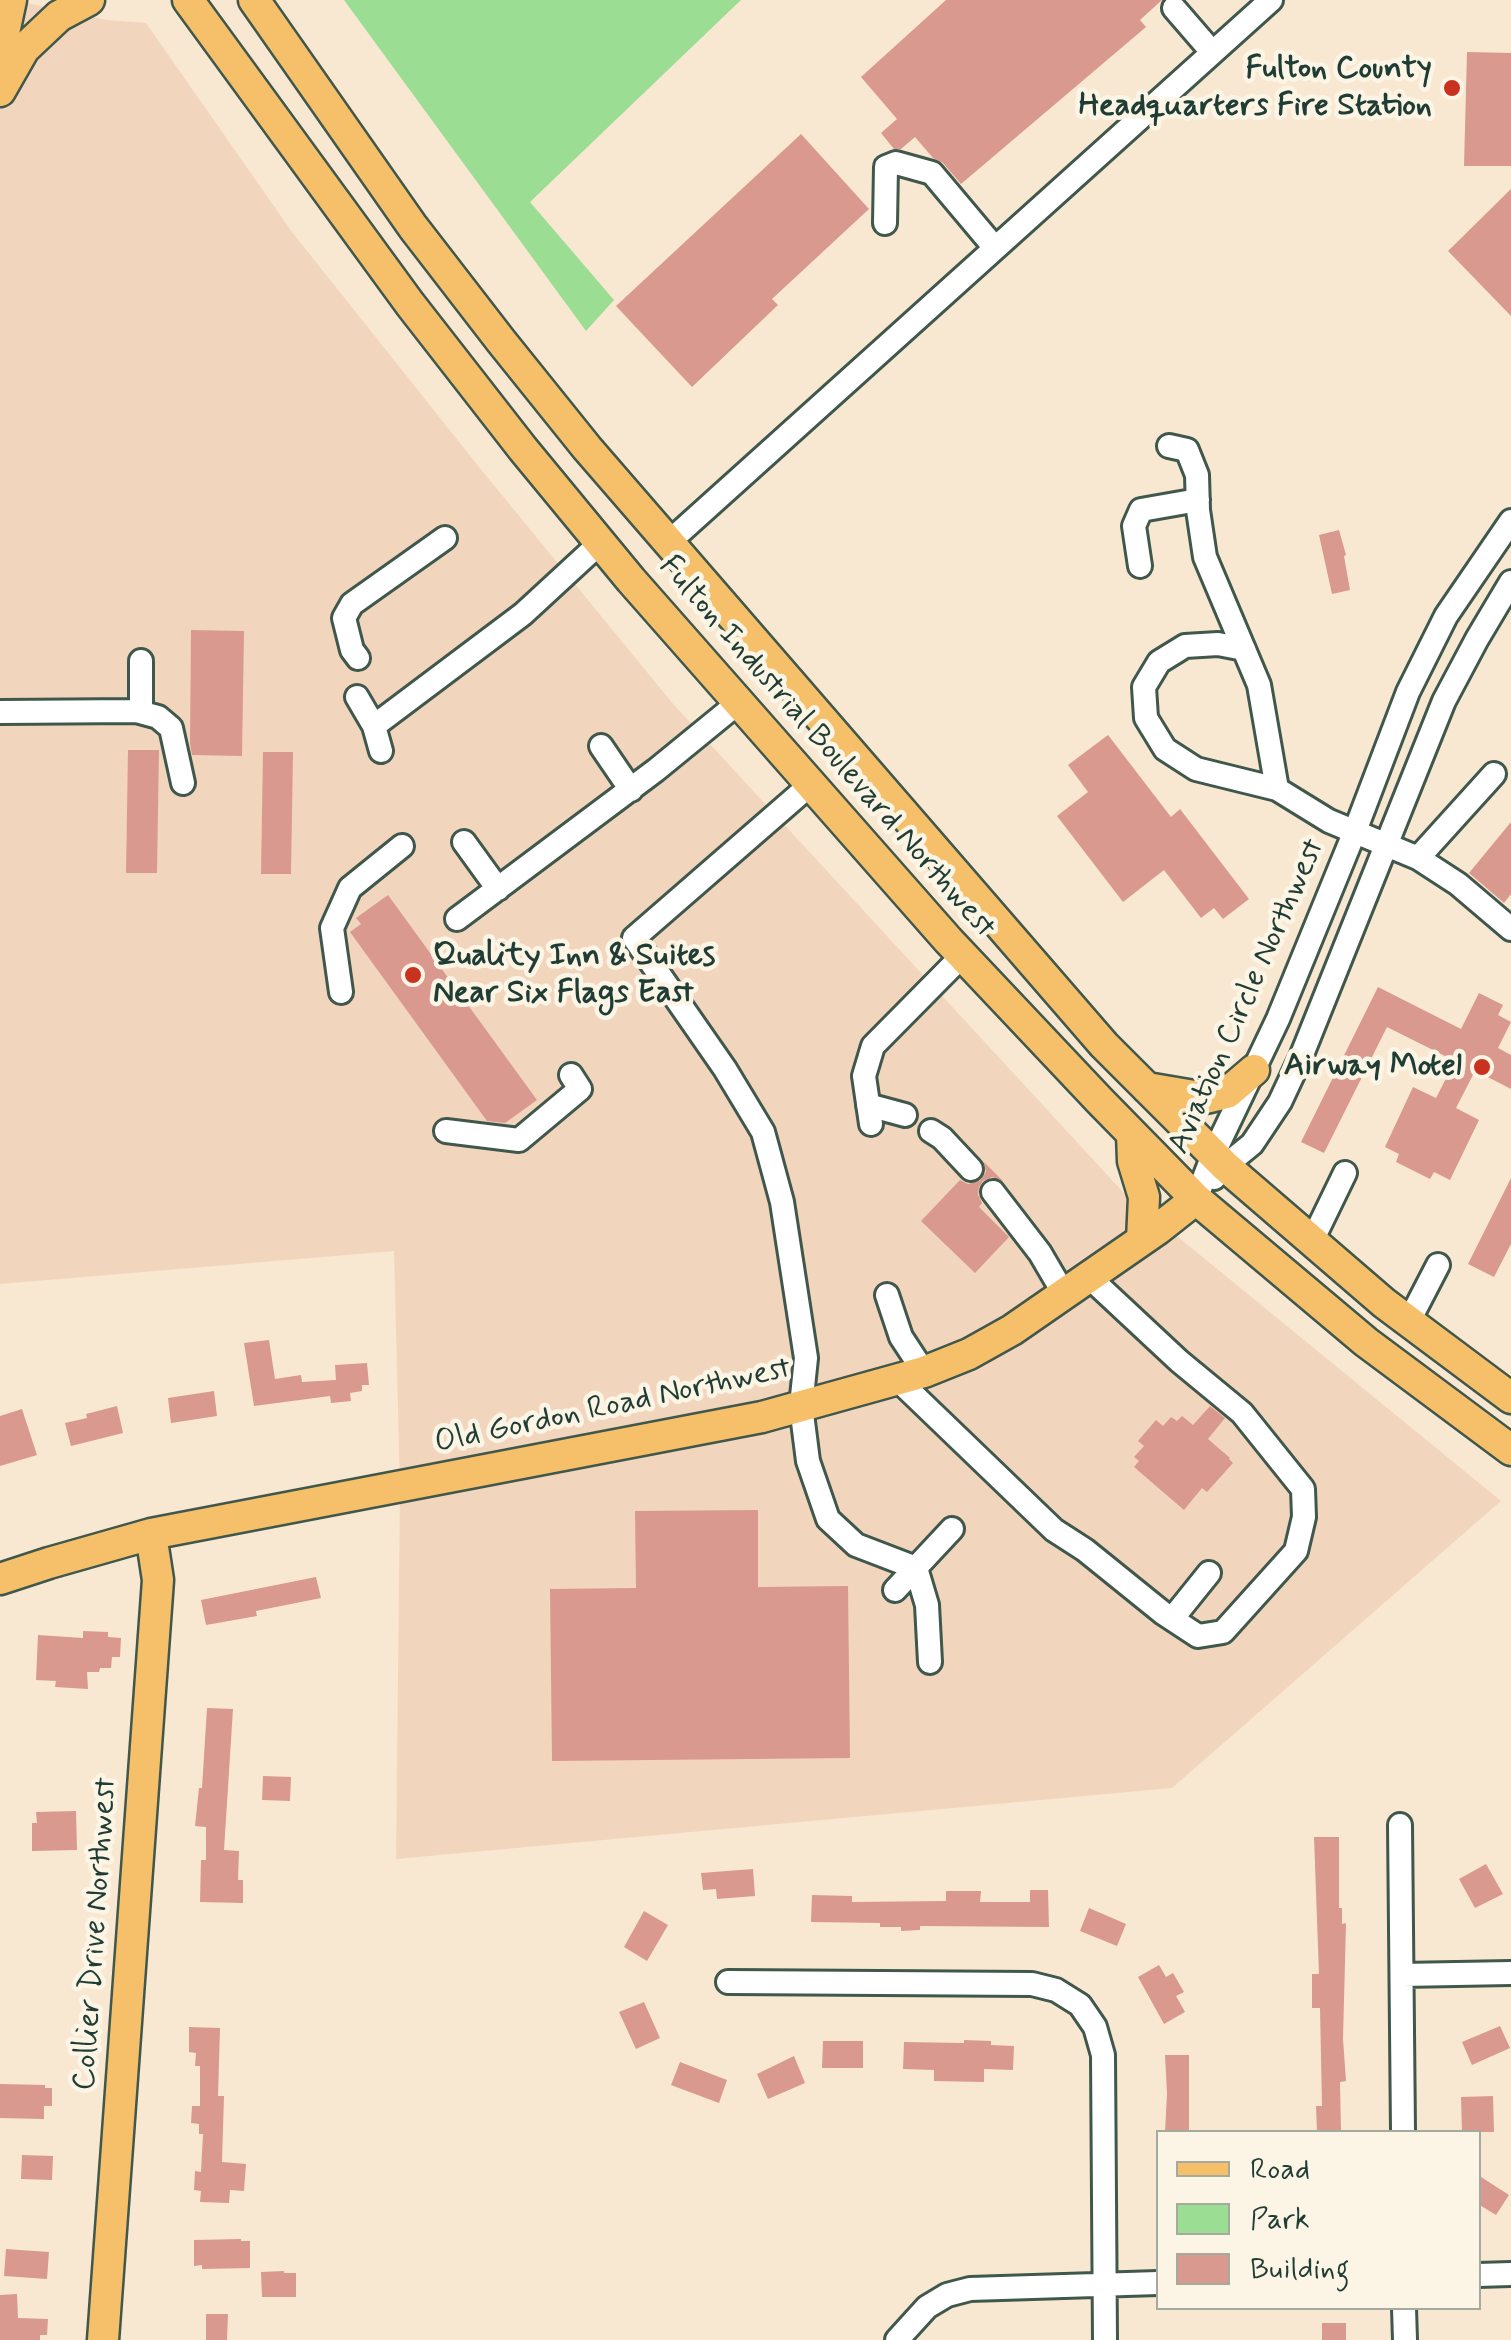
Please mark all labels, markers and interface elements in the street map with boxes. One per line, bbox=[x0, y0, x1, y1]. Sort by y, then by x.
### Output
place label: Fulton County Headquarters Fire Station bbox=[1079, 51, 1432, 126]
marker: Fulton County Headquarters Fire Station bbox=[1441, 77, 1463, 99]
street label: Fulton Industrial Boulevard Northwest bbox=[649, 549, 1003, 947]
street label: Aviation Circle Northwest bbox=[1161, 833, 1335, 1161]
place label: Quality Inn & Suites Near Six Flags East bbox=[433, 938, 715, 1013]
marker: Quality Inn & Suites Near Six Flags East bbox=[402, 964, 424, 986]
place label: Airway Motel bbox=[1284, 1048, 1462, 1086]
marker: Airway Motel bbox=[1471, 1056, 1493, 1078]
street label: Old Gordon Road Northwest bbox=[431, 1350, 795, 1464]
street label: Collier Drive Northwest bbox=[67, 1776, 127, 2092]
legend bbox=[1156, 2130, 1481, 2310]
text: Road bbox=[1250, 2150, 1310, 2189]
text: Park bbox=[1250, 2200, 1310, 2239]
text: Building bbox=[1250, 2250, 1349, 2289]

